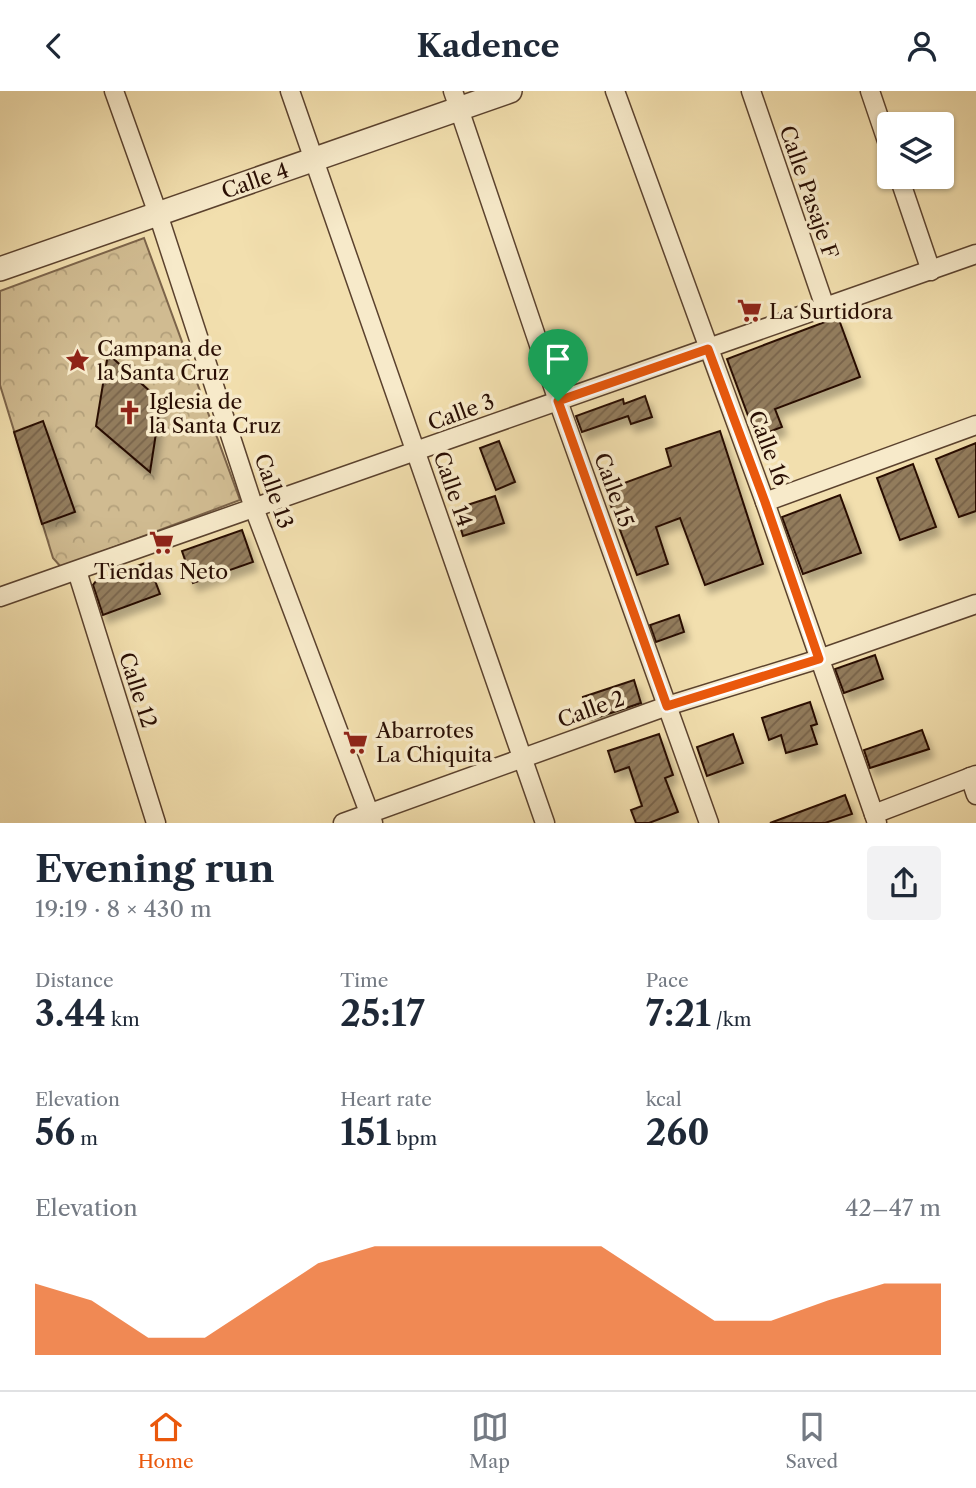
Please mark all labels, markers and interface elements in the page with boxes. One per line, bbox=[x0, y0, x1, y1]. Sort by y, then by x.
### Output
text: Kadence bbox=[416, 26, 560, 65]
icon: back bbox=[35, 27, 73, 65]
icon: person bbox=[903, 27, 941, 65]
map controls bbox=[877, 112, 954, 189]
button: layers bbox=[877, 112, 954, 189]
street label: Calle Pasaje F bbox=[775, 122, 844, 262]
street label: Calle 4 bbox=[218, 157, 292, 203]
supermarket icon: La Surtidora bbox=[735, 297, 763, 325]
place label: La Surtidora bbox=[769, 299, 894, 324]
pin bbox=[528, 329, 588, 401]
place label: Campana de la Santa Cruz bbox=[97, 336, 229, 385]
icon: arrive bbox=[539, 340, 577, 378]
place icon: Campana de la Santa Cruz bbox=[63, 346, 91, 374]
place label: Iglesia de la Santa Cruz bbox=[149, 389, 281, 438]
street label: Calle 3 bbox=[424, 389, 498, 435]
church icon: Iglesia de la Santa Cruz bbox=[115, 399, 143, 427]
street label: Calle 16 bbox=[743, 407, 795, 489]
street label: Calle 14 bbox=[428, 448, 478, 530]
street label: Calle 15 bbox=[589, 449, 639, 531]
street label: Calle 13 bbox=[250, 450, 298, 532]
supermarket icon: Tiendas Neto bbox=[147, 528, 175, 556]
place label: Tiendas Neto bbox=[94, 559, 228, 584]
street label: Calle 12 bbox=[114, 649, 162, 731]
street label: Calle 2 bbox=[554, 685, 628, 733]
place label: Abarrotes La Chiquita bbox=[375, 718, 493, 767]
supermarket icon: Abarrotes La Chiquita bbox=[342, 728, 370, 756]
text: Evening run bbox=[35, 845, 275, 892]
button: share bbox=[867, 846, 941, 920]
text: 19:19 · 8 × 430 m bbox=[35, 895, 212, 923]
text: Distance bbox=[35, 969, 114, 992]
text: Time bbox=[340, 969, 388, 992]
text: Pace bbox=[646, 969, 689, 992]
text: 3.44 bbox=[35, 992, 106, 1035]
text: 25:17 bbox=[340, 992, 425, 1035]
text: 7:21 bbox=[646, 992, 711, 1035]
text: km bbox=[106, 1008, 140, 1031]
text: /km bbox=[711, 1008, 751, 1031]
text: Elevation bbox=[35, 1088, 120, 1111]
text: Heart rate bbox=[340, 1088, 432, 1111]
text: kcal bbox=[646, 1088, 682, 1111]
text: 56 bbox=[35, 1111, 75, 1154]
text: 151 bbox=[340, 1111, 391, 1154]
text: 260 bbox=[646, 1111, 710, 1154]
text: m bbox=[75, 1127, 98, 1150]
text: bpm bbox=[391, 1127, 437, 1150]
text: Elevation bbox=[35, 1194, 138, 1222]
text: 42–47 m bbox=[845, 1194, 941, 1222]
tab: Home bbox=[138, 1408, 194, 1473]
tab: Map bbox=[469, 1408, 510, 1473]
tab: Saved bbox=[785, 1408, 838, 1473]

